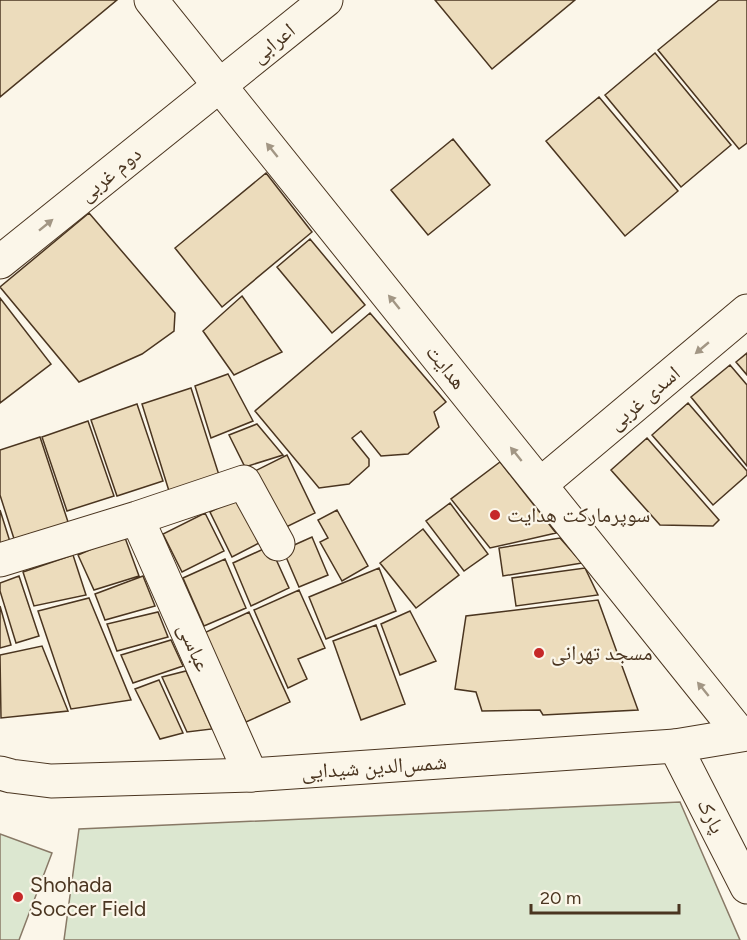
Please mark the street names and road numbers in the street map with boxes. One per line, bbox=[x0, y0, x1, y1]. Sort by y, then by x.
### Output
street label: اعرابی bbox=[246, 17, 300, 69]
street label: دوم غربی bbox=[73, 141, 147, 208]
street label: هدایت bbox=[421, 339, 472, 394]
street label: اسدی غربی bbox=[603, 360, 685, 436]
street label: عباسی bbox=[172, 619, 216, 676]
street label: شمس‌الدین شیدایی bbox=[300, 749, 448, 785]
street label: پارک bbox=[692, 794, 731, 837]

